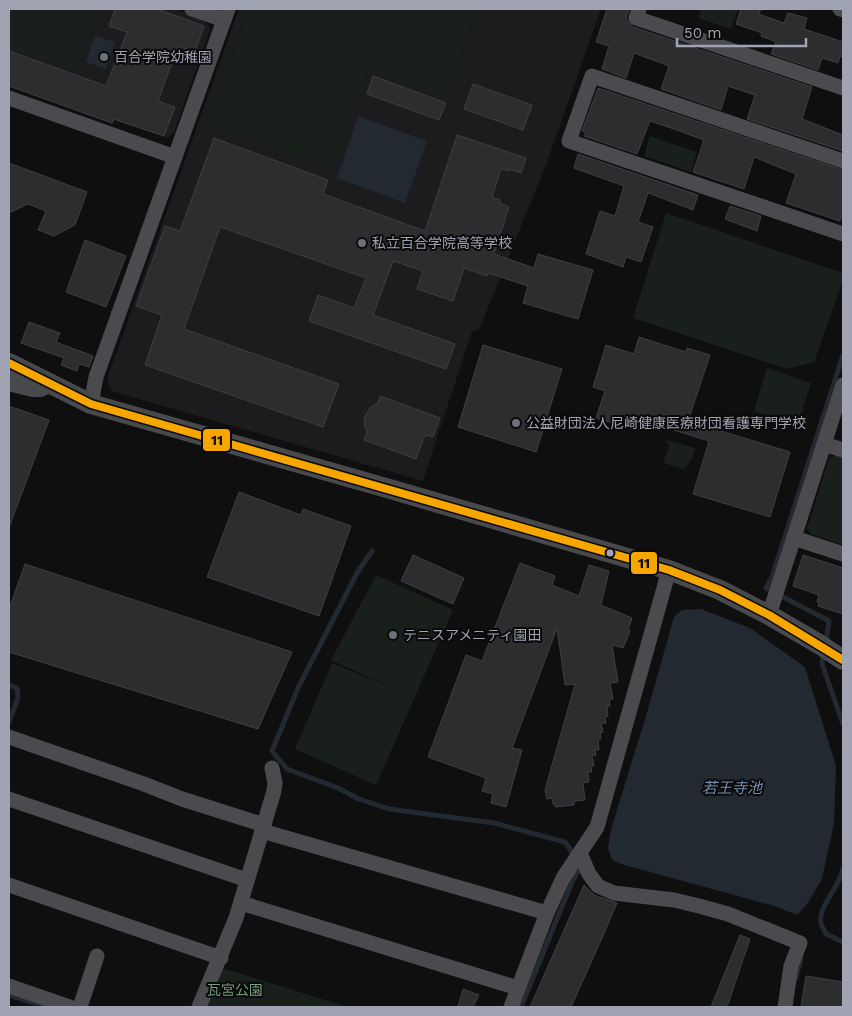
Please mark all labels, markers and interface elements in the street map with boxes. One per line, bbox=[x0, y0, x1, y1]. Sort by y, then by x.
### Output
scale bar bbox=[677, 15, 806, 47]
text: 50 m bbox=[684, 24, 721, 42]
place label: 百合学院幼稚園 bbox=[114, 49, 212, 65]
marker: 百合学院幼稚園 bbox=[98, 51, 110, 63]
place label: 私立百合学院高等学校 bbox=[372, 235, 512, 251]
marker: 私立百合学院高等学校 bbox=[356, 237, 368, 249]
place label: 公益財団法人尼崎健康医療財団看護専門学校 bbox=[526, 415, 806, 431]
marker: 公益財団法人尼崎健康医療財団看護専門学校 bbox=[510, 417, 522, 429]
line badge: 11 bbox=[202, 428, 231, 452]
text: 11 bbox=[211, 432, 223, 448]
unlabelled marker bbox=[605, 548, 615, 558]
line badge: 11 bbox=[630, 551, 658, 575]
text: 11 bbox=[638, 555, 650, 571]
place label: テニスアメニティ園田 bbox=[403, 627, 541, 643]
marker: テニスアメニティ園田 bbox=[387, 629, 399, 641]
water label: 若王寺池 bbox=[702, 779, 764, 797]
park label: 瓦宮公園 bbox=[207, 982, 263, 998]

